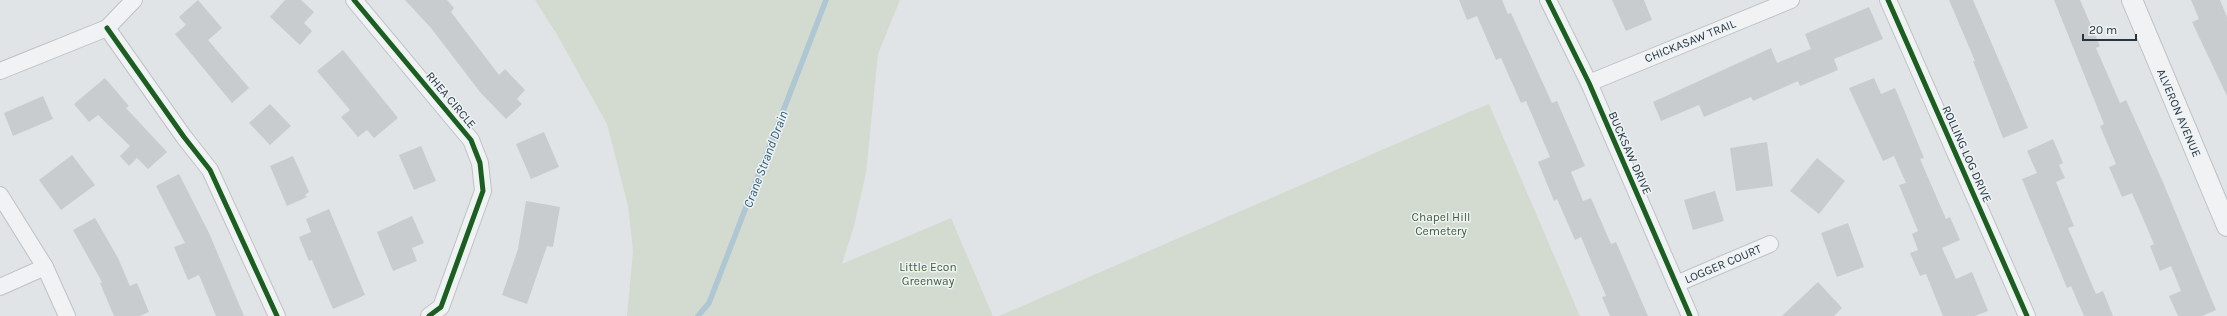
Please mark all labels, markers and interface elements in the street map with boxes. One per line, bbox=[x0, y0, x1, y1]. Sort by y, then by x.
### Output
street label: CHICKASAW TRAIL bbox=[1642, 16, 1738, 66]
scale bar bbox=[2083, 16, 2136, 42]
text: 20 m bbox=[2089, 23, 2117, 37]
street label: ALVERON AVENUE bbox=[2154, 67, 2204, 159]
street label: RHEA CIRCLE bbox=[423, 69, 479, 131]
street label: ROLLING LOG DRIVE bbox=[1939, 103, 1995, 205]
water label: Crane Strand Drain bbox=[740, 109, 791, 210]
street label: BUCKSAW DRIVE bbox=[1605, 109, 1655, 197]
park label: Chapel Hill Cemetery bbox=[1412, 210, 1470, 238]
street label: LOGGER COURT bbox=[1682, 242, 1764, 286]
park label: Little Econ Greenway bbox=[899, 260, 957, 288]

